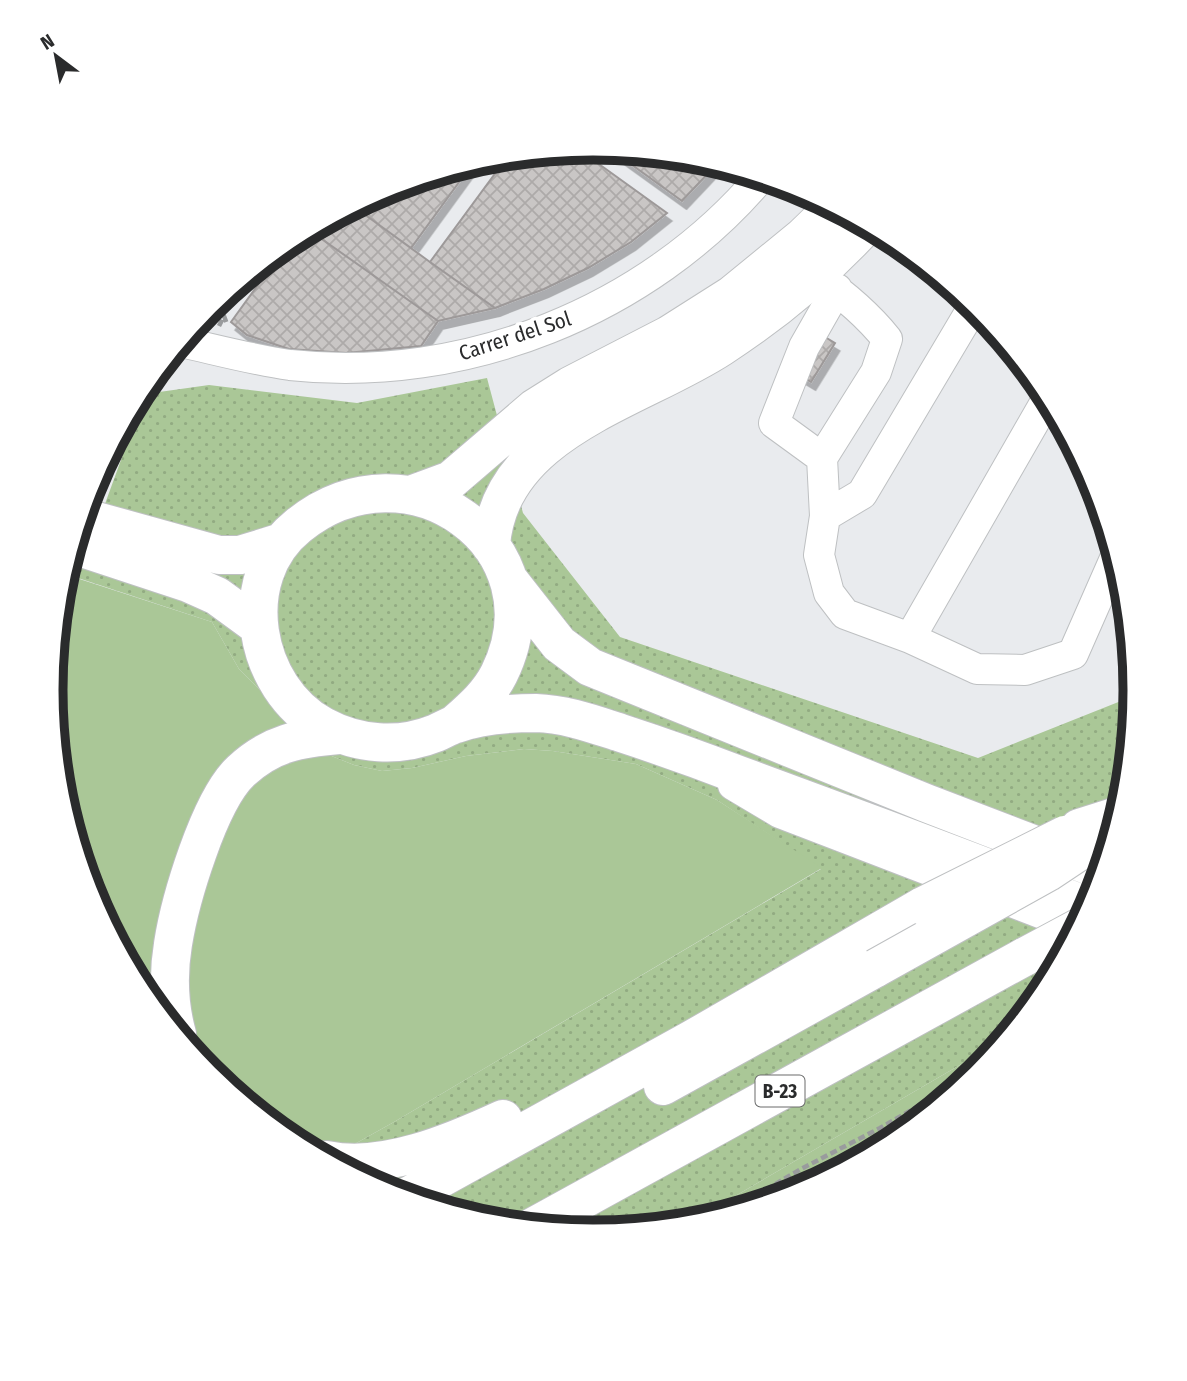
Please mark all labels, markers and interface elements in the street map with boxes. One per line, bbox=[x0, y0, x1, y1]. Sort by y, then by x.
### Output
north arrow bbox=[21, 21, 91, 91]
text: N bbox=[36, 29, 58, 55]
street label: Carrer del Sol bbox=[456, 305, 575, 366]
road number: B-23 bbox=[756, 1076, 804, 1106]

